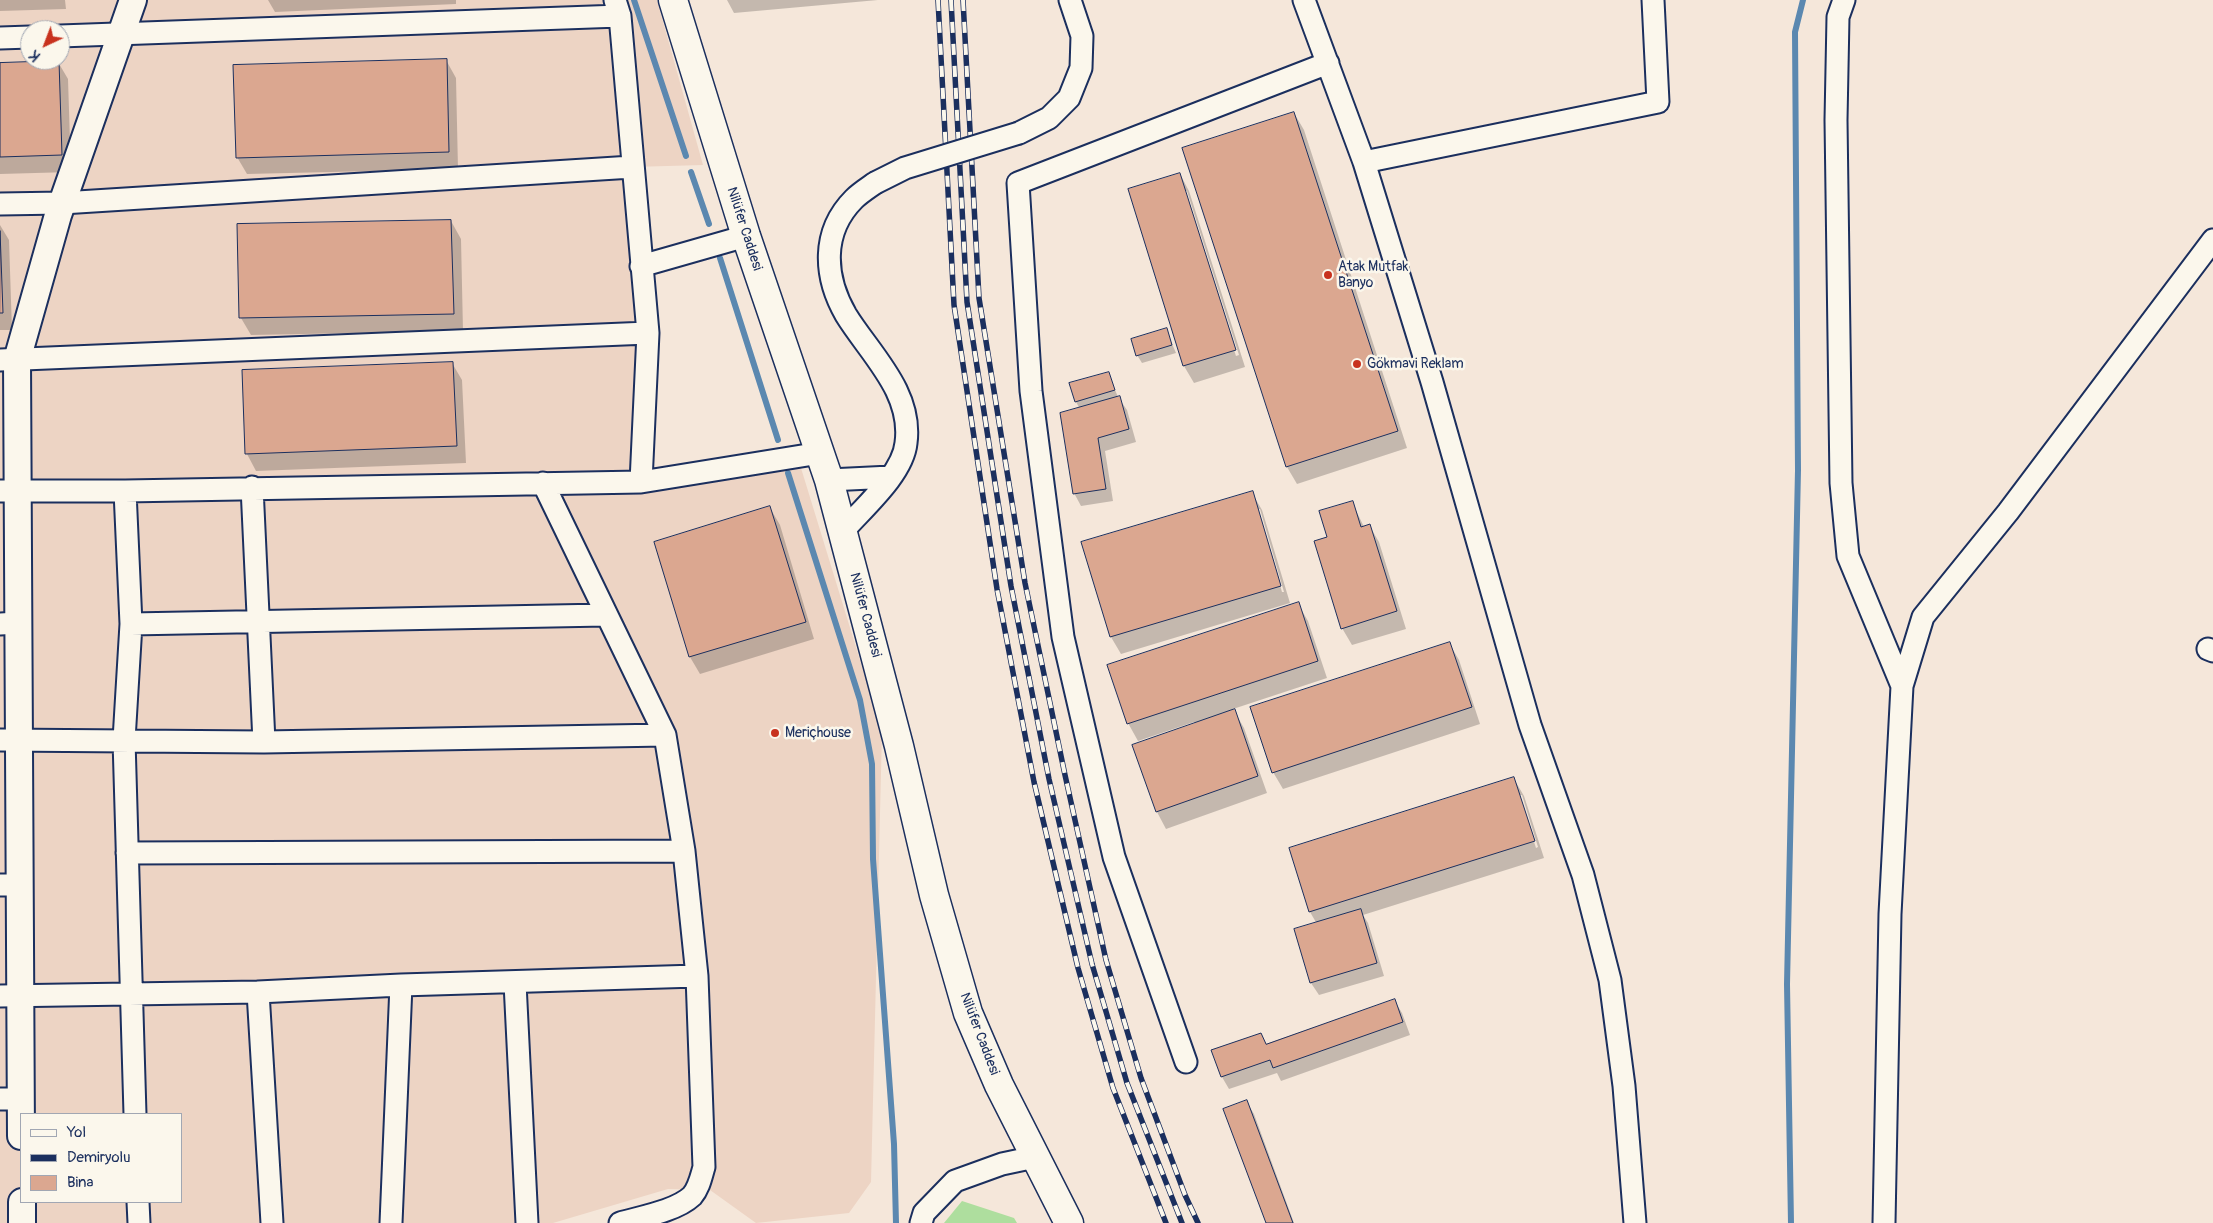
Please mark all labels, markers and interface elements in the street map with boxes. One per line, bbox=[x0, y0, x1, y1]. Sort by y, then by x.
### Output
north arrow bbox=[20, 20, 70, 70]
text: K bbox=[26, 47, 44, 65]
street label: Nilüfer Caddesi bbox=[723, 185, 765, 273]
place label: Atak Mutfak Banyo bbox=[1338, 259, 1408, 292]
marker: Atak Mutfak Banyo bbox=[1322, 269, 1334, 281]
place label: Gökmavi Reklam bbox=[1367, 356, 1464, 372]
marker: Gökmavi Reklam bbox=[1351, 358, 1363, 370]
street label: Nilüfer Caddesi bbox=[846, 571, 884, 659]
place label: Meriçhouse bbox=[785, 725, 851, 741]
marker: Meriçhouse bbox=[769, 727, 781, 739]
street label: Nilüfer Caddesi bbox=[956, 990, 1002, 1078]
legend bbox=[20, 1113, 182, 1203]
text: Yol bbox=[67, 1123, 86, 1142]
text: Demiryolu bbox=[67, 1148, 131, 1167]
text: Bina bbox=[67, 1173, 93, 1192]

